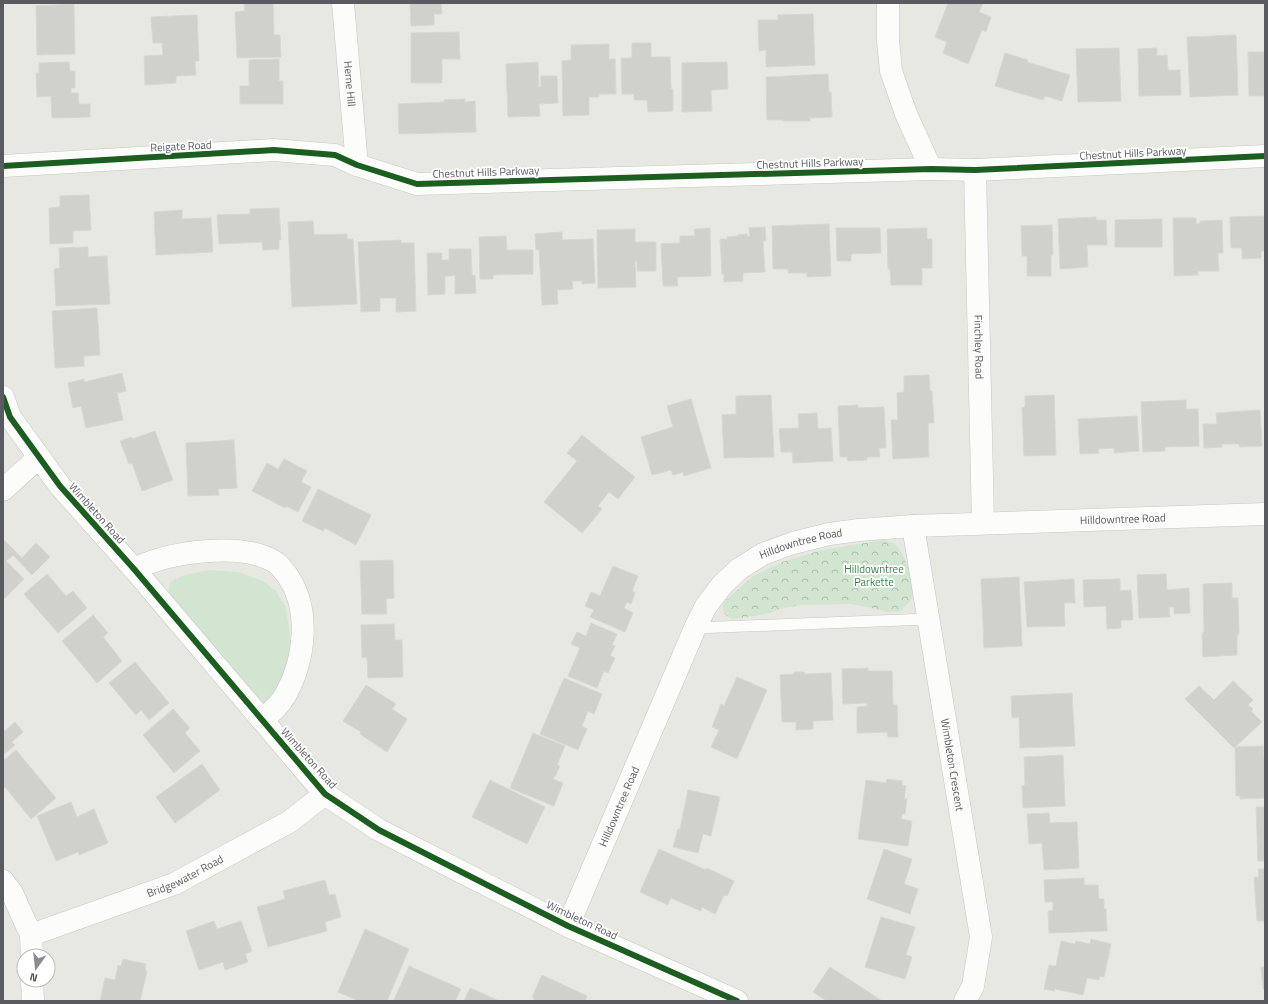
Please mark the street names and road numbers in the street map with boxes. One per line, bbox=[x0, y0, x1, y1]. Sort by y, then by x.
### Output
street label: Herne Hill bbox=[340, 60, 360, 107]
street label: Reigate Road bbox=[150, 136, 212, 156]
street label: Chestnut Hills Parkway bbox=[1079, 142, 1188, 164]
street label: Chestnut Hills Parkway bbox=[756, 153, 864, 173]
street label: Chestnut Hills Parkway bbox=[432, 162, 540, 182]
street label: Finchley Road bbox=[970, 315, 988, 380]
street label: Wimbleton Road bbox=[65, 479, 129, 547]
street label: Hilldowntree Road bbox=[1080, 509, 1166, 528]
street label: Hilldowntree Road bbox=[757, 524, 843, 563]
street label: Wimbleton Crescent bbox=[937, 717, 968, 812]
street label: Wimbleton Road bbox=[277, 724, 341, 792]
street label: Hilldowntree Road bbox=[595, 764, 643, 849]
street label: Bridgewater Road bbox=[144, 851, 226, 901]
street label: Wimbleton Road bbox=[544, 896, 620, 944]

